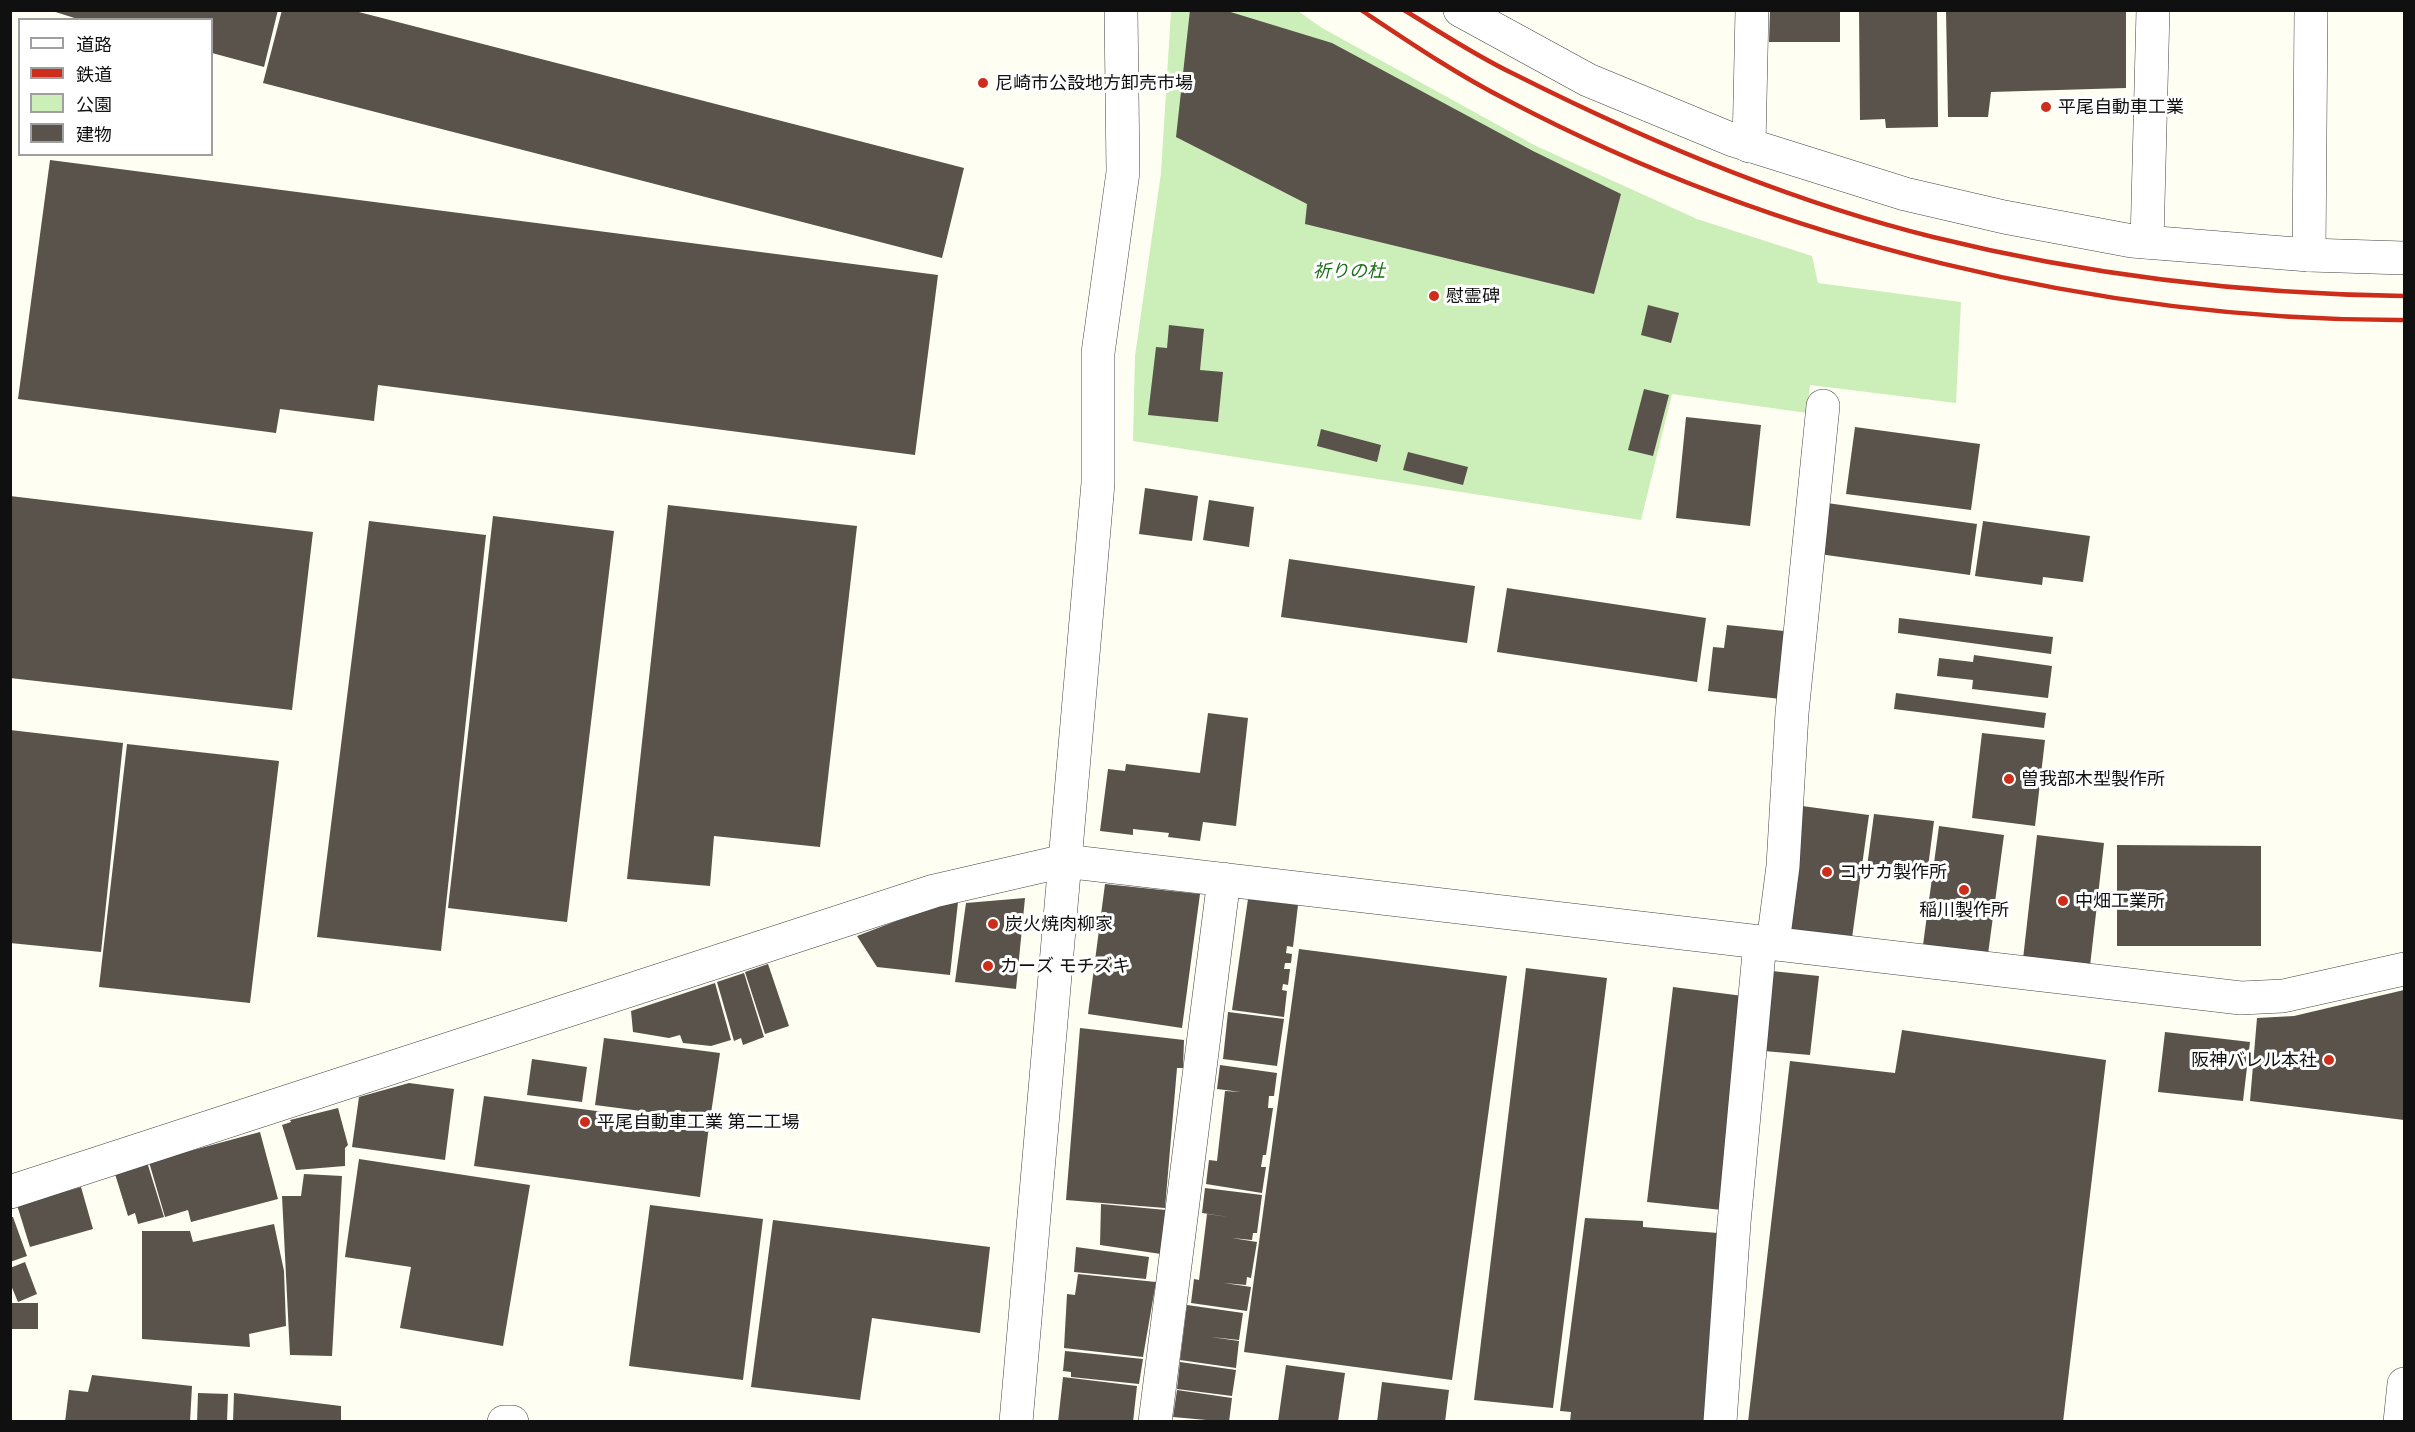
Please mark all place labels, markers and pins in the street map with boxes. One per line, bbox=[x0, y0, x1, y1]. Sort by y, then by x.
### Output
place label: 尼崎市公設地方卸売市場 bbox=[995, 72, 1193, 94]
marker: 尼崎市公設地方卸売市場 bbox=[976, 76, 990, 90]
place label: 平尾自動車工業 bbox=[2058, 96, 2184, 118]
marker: 平尾自動車工業 bbox=[2039, 100, 2053, 114]
place label: 慰霊碑 bbox=[1446, 285, 1500, 307]
marker: 慰霊碑 bbox=[1427, 289, 1441, 303]
place label: 曽我部木型製作所 bbox=[2021, 768, 2165, 790]
marker: 曽我部木型製作所 bbox=[2002, 772, 2016, 786]
place label: コサカ製作所 bbox=[1839, 861, 1947, 883]
marker: コサカ製作所 bbox=[1820, 865, 1834, 879]
marker: 稲川製作所 bbox=[1957, 883, 1971, 897]
place label: 中畑工業所 bbox=[2075, 890, 2165, 912]
marker: 中畑工業所 bbox=[2056, 894, 2070, 908]
place label: 稲川製作所 bbox=[1919, 899, 2009, 921]
place label: 炭火焼肉柳家 bbox=[1005, 913, 1113, 935]
marker: 炭火焼肉柳家 bbox=[986, 917, 1000, 931]
place label: カーズ モチズキ bbox=[1000, 955, 1130, 977]
marker: カーズ モチズキ bbox=[981, 959, 995, 973]
place label: 阪神バレル本社 bbox=[2191, 1049, 2317, 1071]
marker: 阪神バレル本社 bbox=[2322, 1053, 2336, 1067]
place label: 平尾自動車工業 第二工場 bbox=[597, 1111, 799, 1133]
marker: 平尾自動車工業 第二工場 bbox=[578, 1115, 592, 1129]

